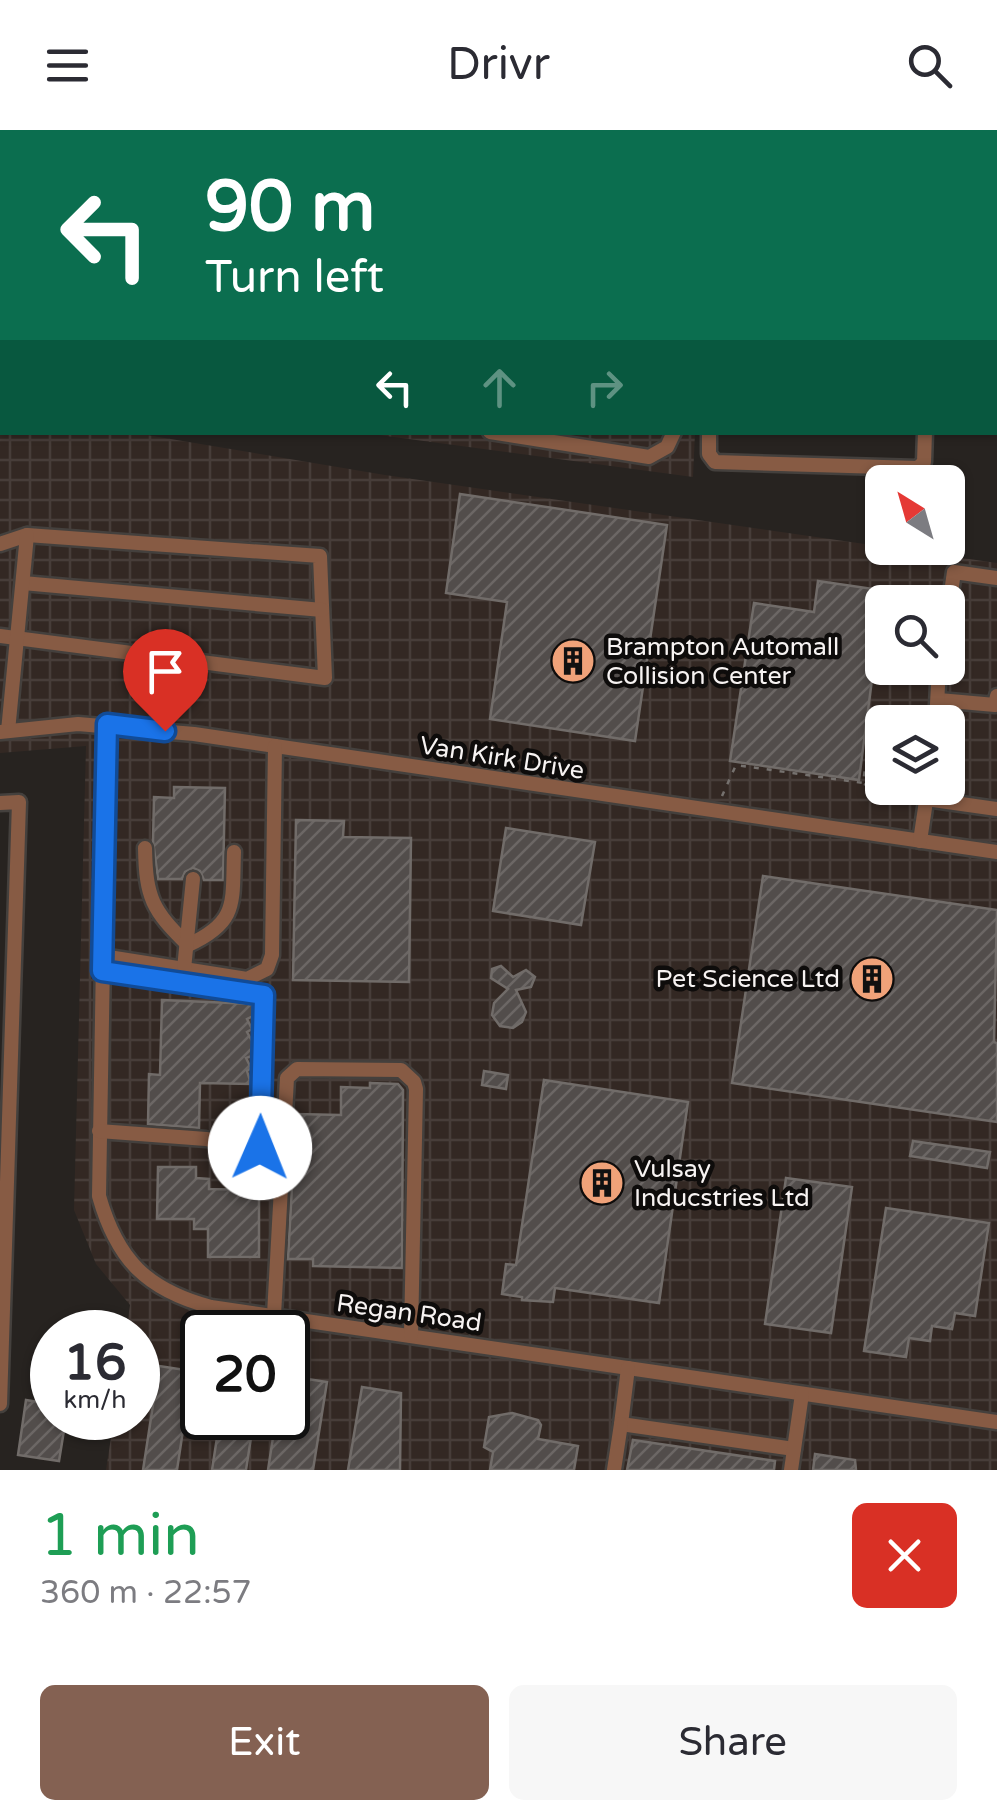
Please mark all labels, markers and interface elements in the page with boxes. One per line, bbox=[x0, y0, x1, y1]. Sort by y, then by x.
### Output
icon: menu bbox=[40, 38, 95, 93]
text: Drivr bbox=[447, 38, 550, 92]
icon: search bbox=[902, 38, 957, 93]
text: 90 m bbox=[205, 166, 375, 250]
icon: left bbox=[40, 170, 170, 300]
text: Turn left bbox=[205, 251, 384, 305]
icon: left bbox=[367, 360, 422, 415]
icon: ahead bbox=[472, 360, 527, 415]
icon: right bbox=[577, 360, 632, 415]
north arrow bbox=[865, 465, 965, 565]
map controls bbox=[865, 465, 965, 805]
button: search bbox=[865, 585, 965, 685]
pin bbox=[123, 629, 208, 732]
place label: Brampton Automall Collision Center bbox=[606, 632, 839, 691]
building icon: Brampton Automall Collision Center bbox=[550, 638, 596, 684]
icon: arrive bbox=[138, 644, 193, 699]
button: layers bbox=[865, 705, 965, 805]
street label: Van Kirk Drive bbox=[418, 730, 586, 786]
building icon: Pet Science Ltd bbox=[849, 956, 895, 1002]
place label: Pet Science Ltd bbox=[656, 964, 840, 994]
position arrow bbox=[208, 1096, 312, 1200]
place label: Vulsay Inducstries Ltd bbox=[634, 1154, 810, 1213]
building icon: Vulsay Inducstries Ltd bbox=[579, 1160, 625, 1206]
street label: Regan Road bbox=[334, 1288, 484, 1338]
speed limit sign: 20 bbox=[180, 1310, 310, 1440]
text: 16 bbox=[64, 1333, 126, 1393]
text: km/h bbox=[64, 1385, 126, 1415]
text: 1 min bbox=[40, 1500, 200, 1572]
button: close bbox=[852, 1503, 957, 1608]
text: 360 m · 22:57 bbox=[40, 1574, 252, 1612]
button: Exit bbox=[40, 1685, 489, 1800]
button: Share bbox=[509, 1685, 957, 1800]

